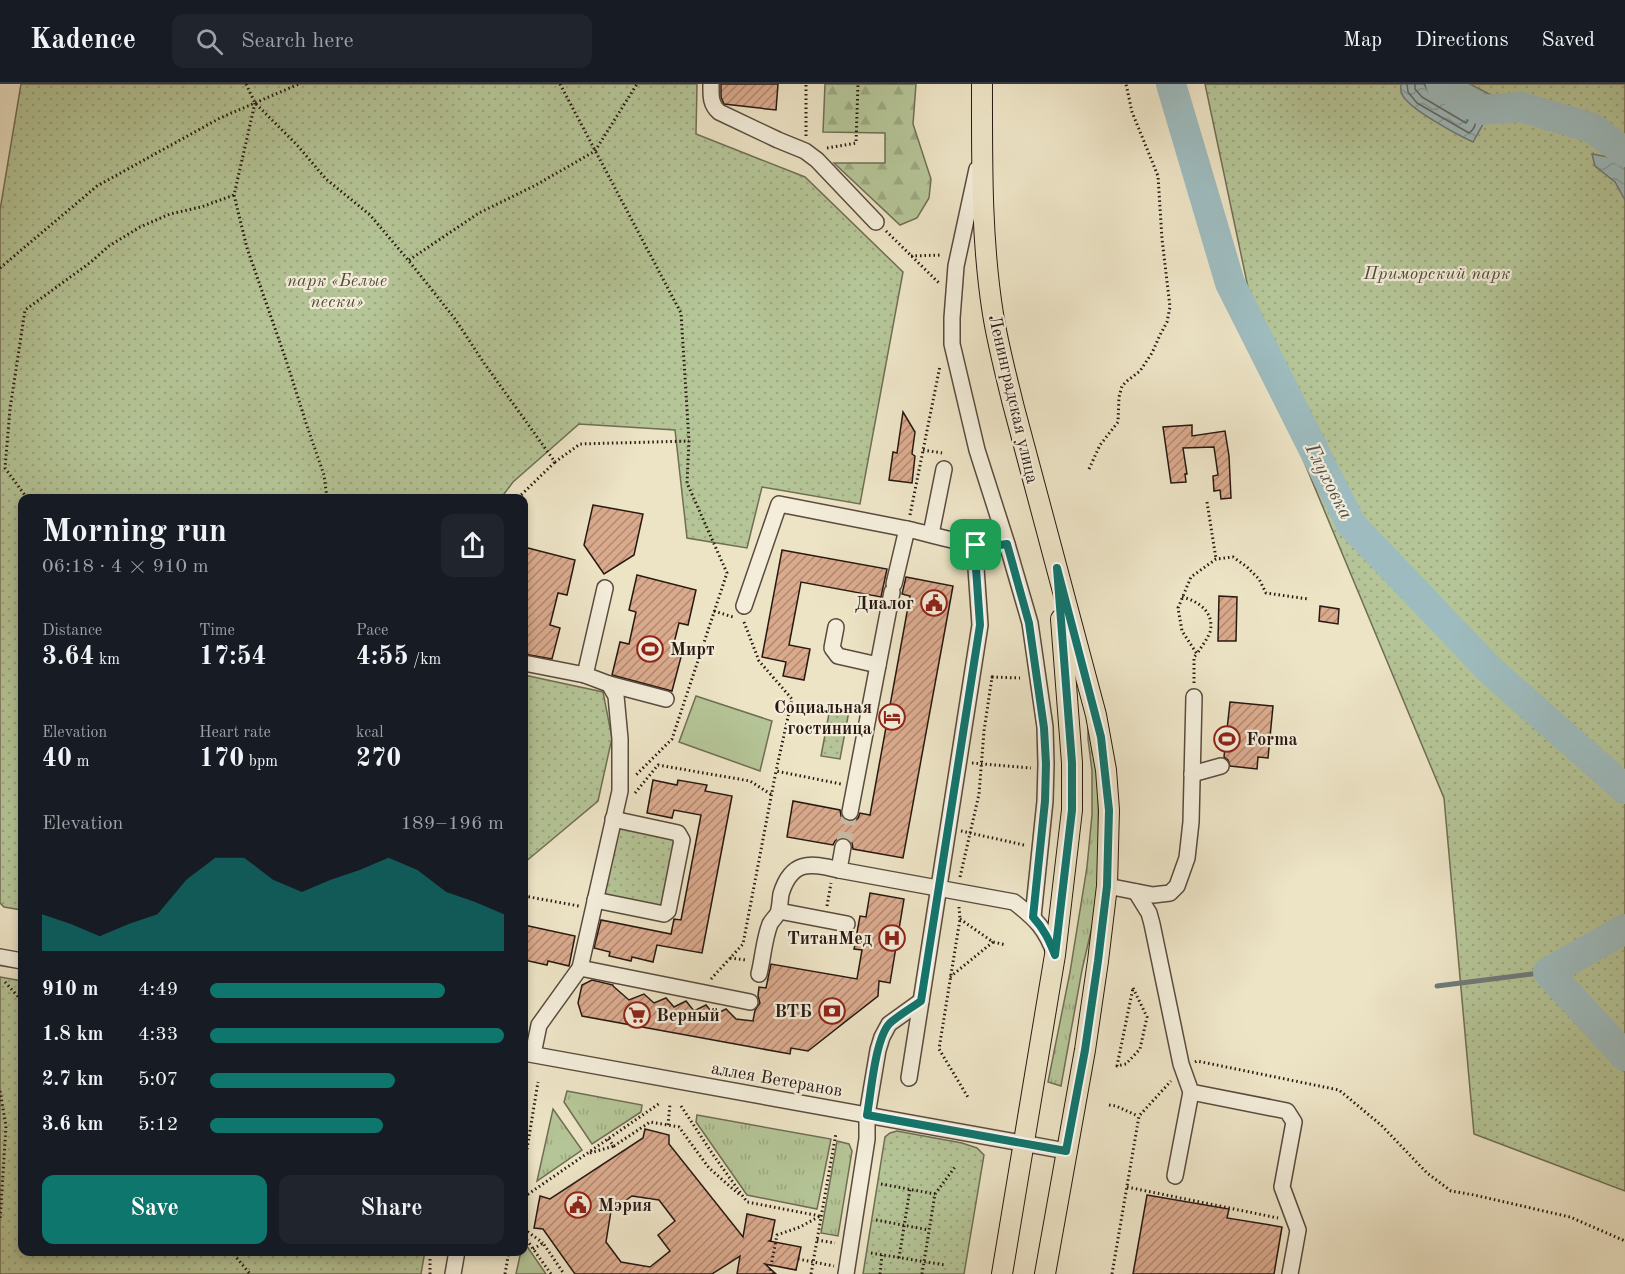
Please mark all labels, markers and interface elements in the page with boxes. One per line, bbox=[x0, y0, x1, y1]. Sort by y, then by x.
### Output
search box bbox=[172, 14, 592, 68]
icon: search bbox=[193, 25, 226, 58]
text: Kadence bbox=[30, 27, 136, 55]
text: Search here bbox=[241, 30, 354, 52]
text: Map bbox=[1343, 30, 1382, 51]
text: Directions bbox=[1415, 30, 1509, 51]
text: Saved bbox=[1542, 30, 1595, 51]
park label: Приморский парк bbox=[1363, 265, 1511, 283]
park label: парк «Белые пески» bbox=[287, 272, 387, 311]
street label: Ленинградская улица bbox=[985, 313, 1041, 486]
water label: Глуховка bbox=[1300, 440, 1356, 523]
button: share bbox=[441, 514, 504, 577]
text: Morning run bbox=[42, 516, 227, 549]
pin bbox=[950, 519, 1001, 570]
icon: arrive bbox=[959, 528, 992, 561]
text: 06:18 · 4 × 910 m bbox=[42, 557, 209, 577]
public building icon: Диалог bbox=[919, 588, 949, 618]
place label: Диалог bbox=[855, 595, 914, 613]
text: Distance bbox=[42, 623, 102, 639]
text: Time bbox=[199, 623, 235, 639]
text: Pace bbox=[356, 623, 388, 639]
sports icon: Мирт bbox=[635, 634, 665, 664]
place label: Мирт bbox=[670, 641, 715, 659]
text: 3.64 bbox=[42, 644, 95, 670]
text: 17:54 bbox=[199, 644, 267, 670]
text: 4:55 bbox=[356, 644, 409, 670]
text: km bbox=[95, 652, 120, 668]
text: /km bbox=[409, 652, 441, 668]
place label: Социальная гостиница bbox=[774, 699, 872, 738]
hotel icon: Социальная гостиница bbox=[877, 702, 907, 732]
sports icon: Forma bbox=[1212, 724, 1242, 754]
text: Elevation bbox=[42, 725, 107, 741]
text: Heart rate bbox=[199, 725, 271, 741]
text: kcal bbox=[356, 725, 384, 741]
place label: Forma bbox=[1246, 731, 1298, 749]
text: 40 bbox=[42, 746, 72, 772]
text: 170 bbox=[199, 746, 244, 772]
text: 270 bbox=[356, 746, 401, 772]
text: m bbox=[72, 754, 89, 770]
text: bpm bbox=[244, 754, 278, 770]
text: Elevation bbox=[42, 814, 123, 834]
text: 189–196 m bbox=[401, 814, 504, 834]
hospital icon: ТитанМед bbox=[877, 923, 907, 953]
place label: ТитанМед bbox=[787, 930, 872, 948]
text: 910 m bbox=[42, 980, 98, 1000]
text: 4:49 bbox=[138, 980, 178, 1000]
bank icon: ВТБ bbox=[817, 996, 847, 1026]
supermarket icon: Верный bbox=[622, 1000, 652, 1030]
place label: ВТБ bbox=[774, 1003, 812, 1021]
place label: Верный bbox=[656, 1007, 720, 1025]
text: 1.8 km bbox=[42, 1025, 104, 1045]
text: 4:33 bbox=[138, 1025, 178, 1045]
street label: аллея Ветеранов bbox=[710, 1060, 844, 1100]
text: 2.7 km bbox=[42, 1070, 104, 1090]
text: 5:07 bbox=[138, 1070, 178, 1090]
text: 3.6 km bbox=[42, 1115, 104, 1135]
text: 5:12 bbox=[138, 1115, 178, 1135]
button: Save bbox=[42, 1175, 267, 1244]
button: Share bbox=[279, 1175, 504, 1244]
public building icon: Мэрия bbox=[563, 1190, 593, 1220]
place label: Мэрия bbox=[598, 1197, 652, 1215]

